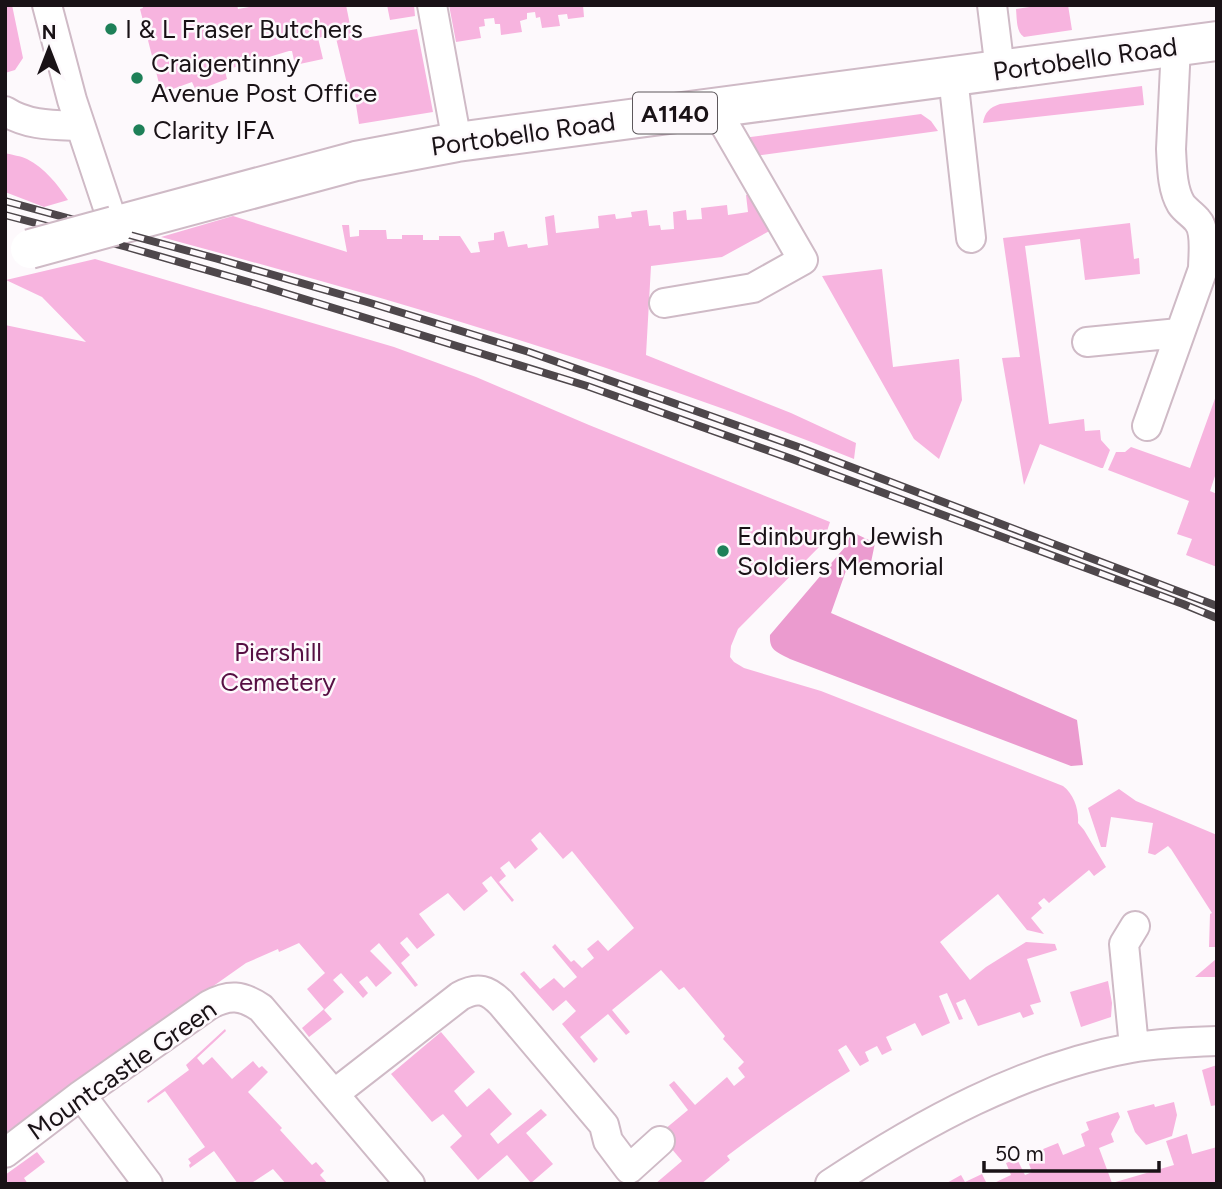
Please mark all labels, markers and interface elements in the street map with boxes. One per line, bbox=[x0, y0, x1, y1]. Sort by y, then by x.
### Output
place label: I & L Fraser Butchers bbox=[125, 13, 363, 45]
north arrow bbox=[14, 14, 84, 84]
text: N bbox=[42, 21, 56, 44]
marker: I & L Fraser Butchers bbox=[103, 21, 119, 37]
street label: Portobello Road bbox=[991, 30, 1179, 88]
place label: Craigentinny Avenue Post Office bbox=[151, 47, 377, 109]
marker: Craigentinny Avenue Post Office bbox=[129, 70, 145, 86]
road number: A1140 bbox=[633, 92, 717, 134]
street label: Portobello Road bbox=[429, 105, 617, 163]
place label: Clarity IFA bbox=[153, 114, 275, 146]
marker: Clarity IFA bbox=[131, 122, 147, 138]
place label: Edinburgh Jewish Soldiers Memorial bbox=[737, 520, 944, 582]
marker: Edinburgh Jewish Soldiers Memorial bbox=[715, 543, 731, 559]
park label: Piershill Cemetery bbox=[220, 636, 336, 698]
street label: Mountcastle Green bbox=[22, 993, 222, 1147]
scale bar bbox=[984, 1130, 1159, 1174]
text: 50 m bbox=[995, 1141, 1044, 1166]

